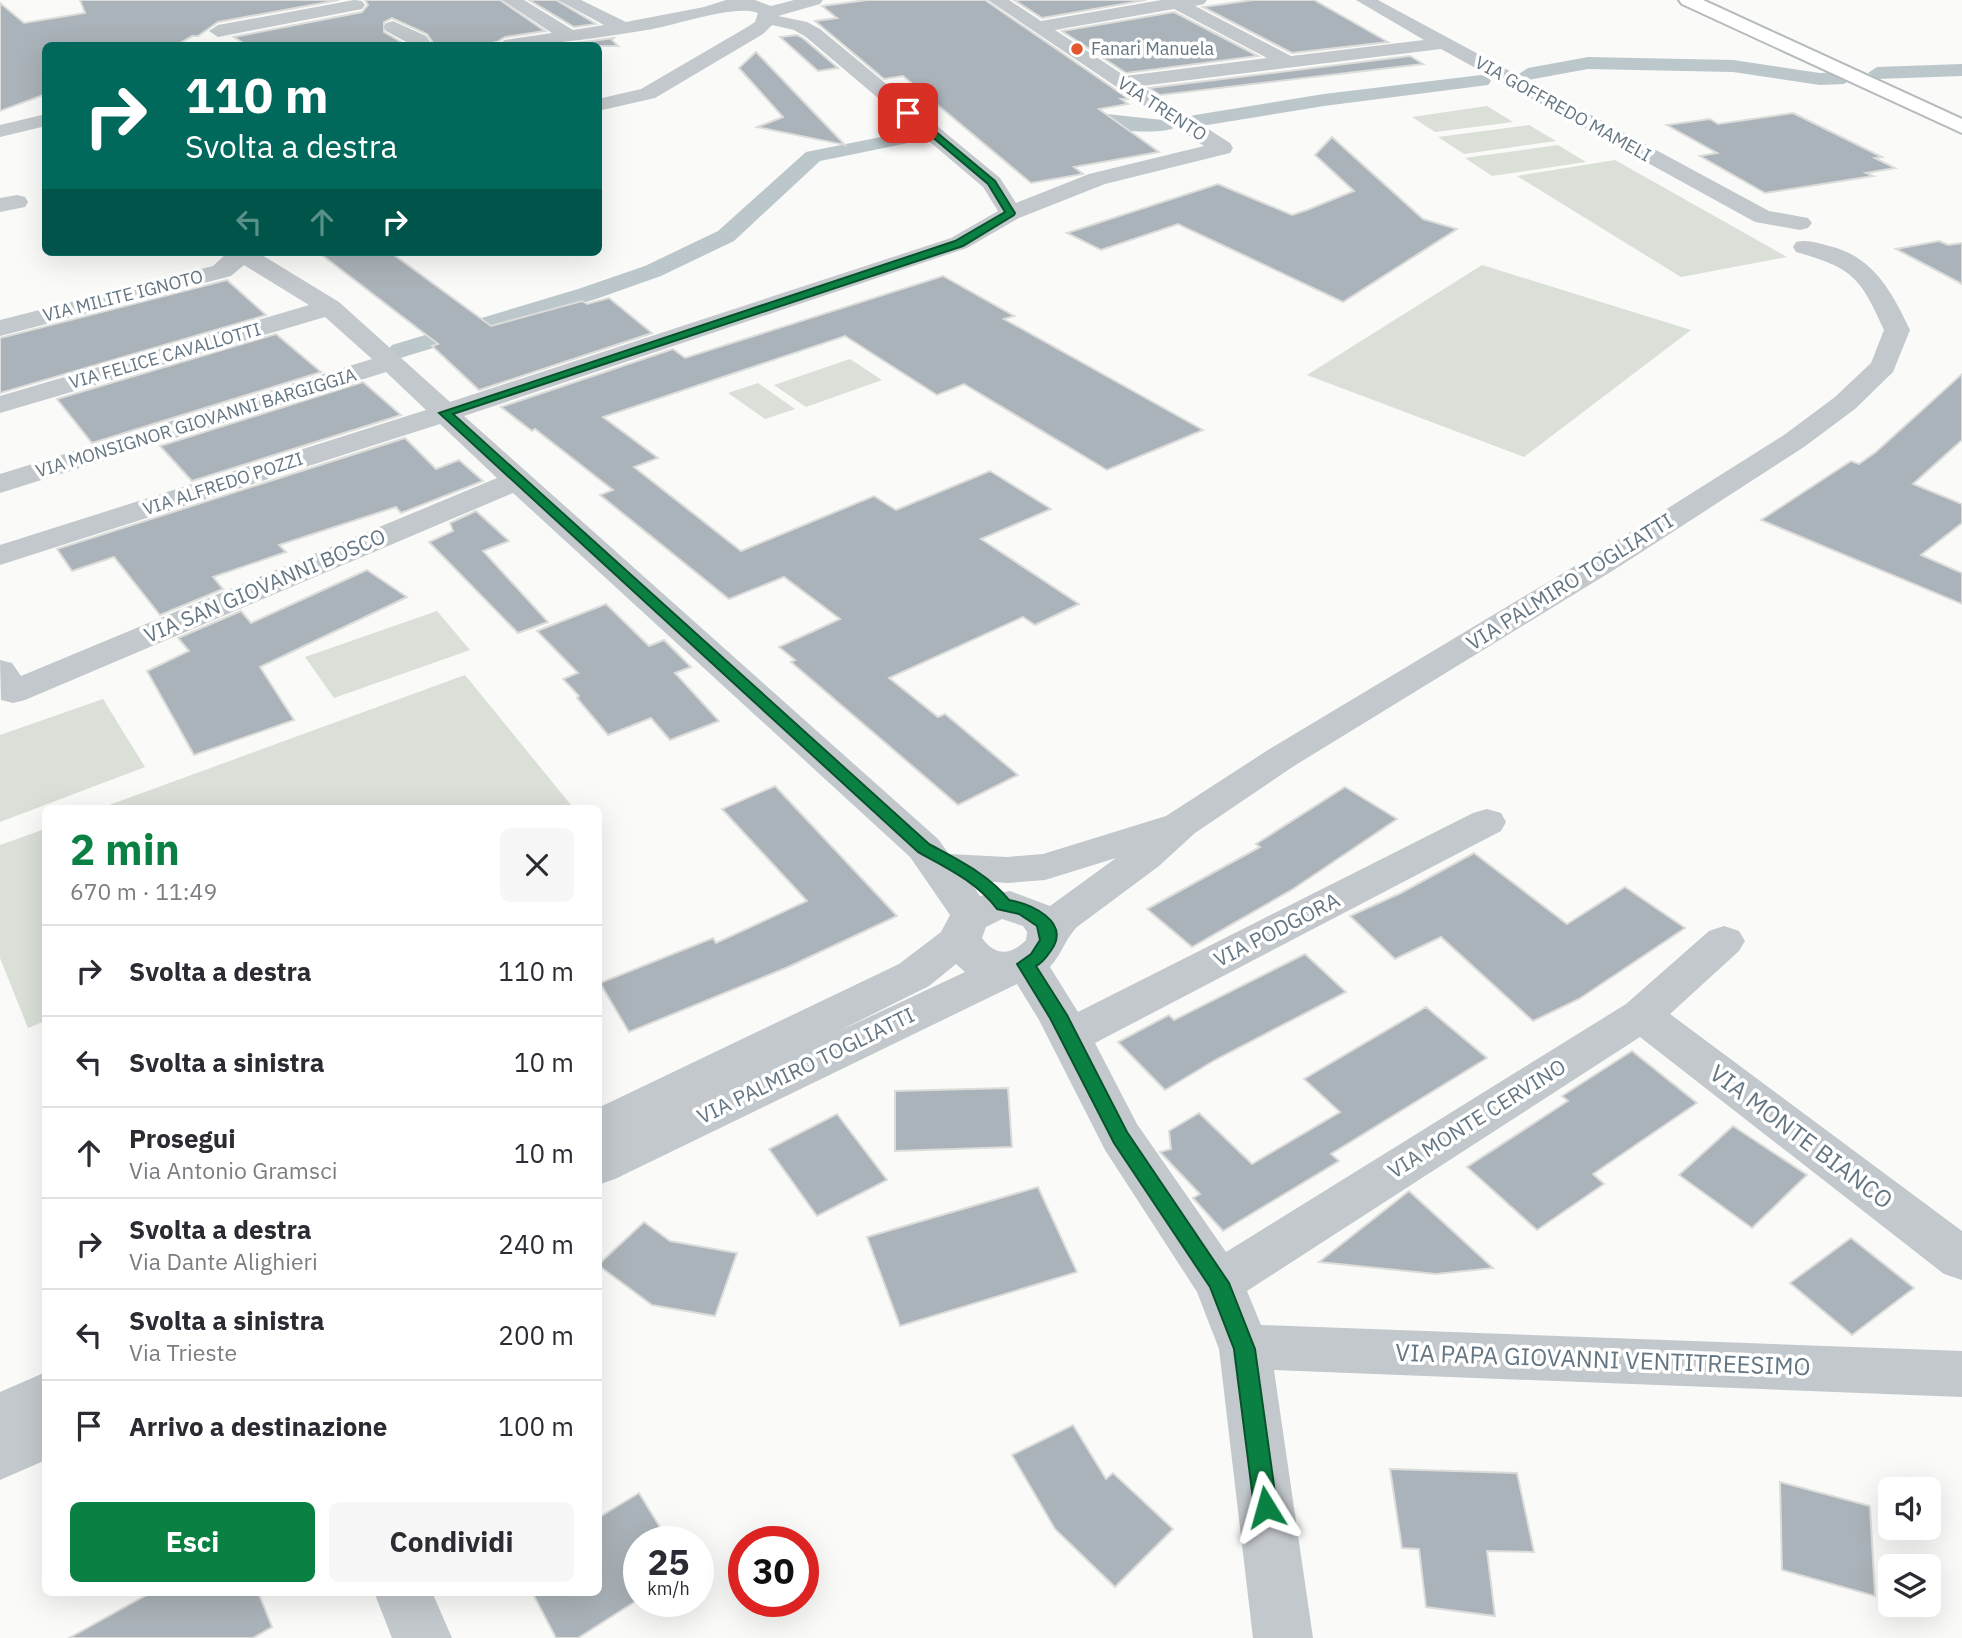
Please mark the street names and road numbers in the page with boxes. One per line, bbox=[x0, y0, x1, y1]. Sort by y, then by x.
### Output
street label: VIA GOFFREDO MAMELI bbox=[1471, 51, 1655, 167]
street label: VIA TRENTO bbox=[1113, 71, 1211, 146]
street label: VIA MILITE IGNOTO bbox=[40, 264, 205, 327]
street label: VIA FELICE CAVALLOTTI bbox=[66, 317, 263, 394]
street label: VIA MONSIGNOR GIOVANNI BARGIGGIA bbox=[33, 363, 359, 482]
street label: VIA ALFREDO POZZI bbox=[140, 447, 306, 520]
street label: VIA PALMIRO TOGLIATTI bbox=[1461, 506, 1678, 656]
street label: VIA SAN GIOVANNI BOSCO bbox=[140, 521, 390, 649]
street label: VIA PODGORA bbox=[1209, 885, 1344, 973]
street label: VIA PALMIRO TOGLIATTI bbox=[692, 1000, 919, 1130]
street label: VIA MONTE CERVINO bbox=[1382, 1052, 1571, 1184]
street label: VIA MONTE BIANCO bbox=[1704, 1057, 1900, 1216]
street label: VIA PAPA GIOVANNI VENTITREESIMO bbox=[1395, 1336, 1811, 1382]

